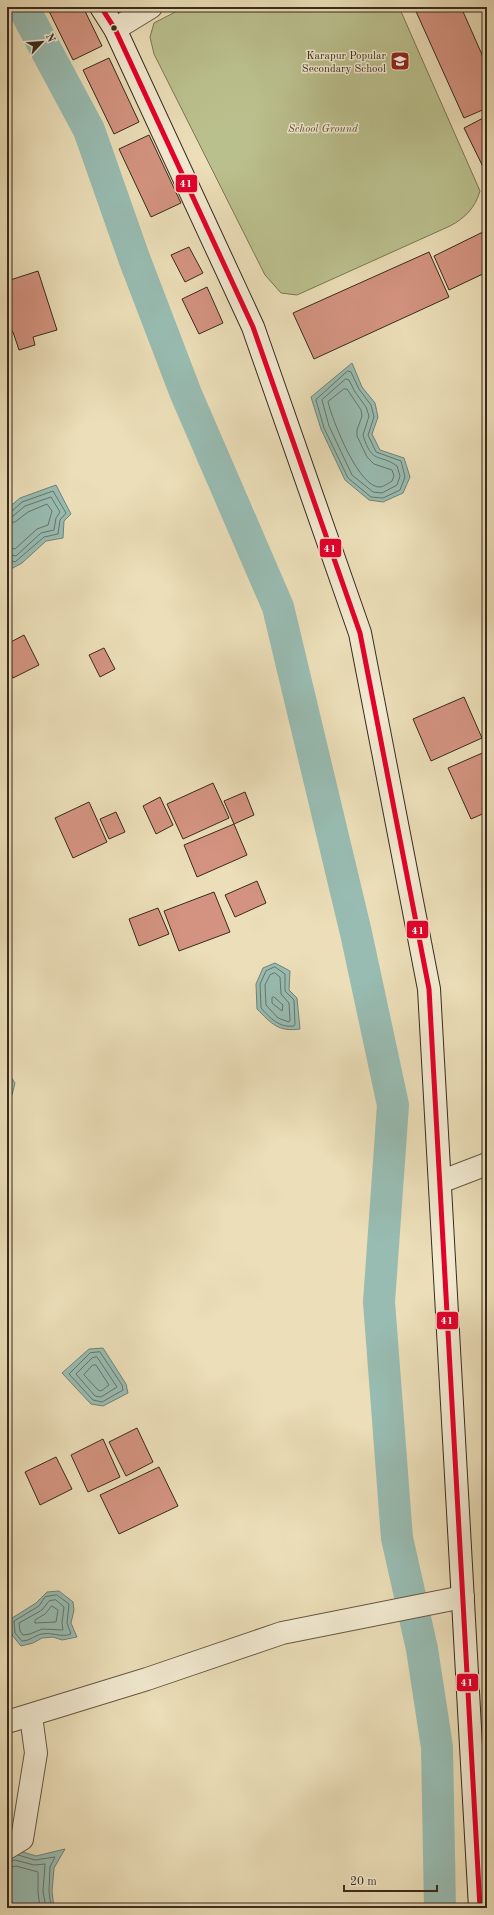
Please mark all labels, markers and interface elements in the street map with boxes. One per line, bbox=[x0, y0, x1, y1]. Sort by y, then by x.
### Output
north arrow bbox=[22, 22, 62, 62]
unlabelled marker bbox=[109, 23, 119, 33]
text: N bbox=[43, 32, 57, 45]
school or university icon: Karapur Popular Secondary School bbox=[389, 50, 411, 72]
place label: Karapur Popular Secondary School bbox=[302, 51, 386, 75]
park label: School Ground bbox=[288, 124, 358, 135]
line badge: 41 bbox=[175, 174, 198, 193]
text: 41 bbox=[180, 179, 192, 190]
line badge: 41 bbox=[319, 538, 342, 558]
text: 41 bbox=[324, 544, 336, 555]
line badge: 41 bbox=[406, 920, 429, 939]
text: 41 bbox=[412, 926, 424, 937]
line badge: 41 bbox=[436, 1311, 459, 1330]
text: 41 bbox=[441, 1316, 453, 1327]
line badge: 41 bbox=[456, 1673, 479, 1692]
text: 41 bbox=[461, 1678, 473, 1689]
scale bar bbox=[344, 1867, 437, 1893]
text: 20 m bbox=[350, 1876, 377, 1888]

